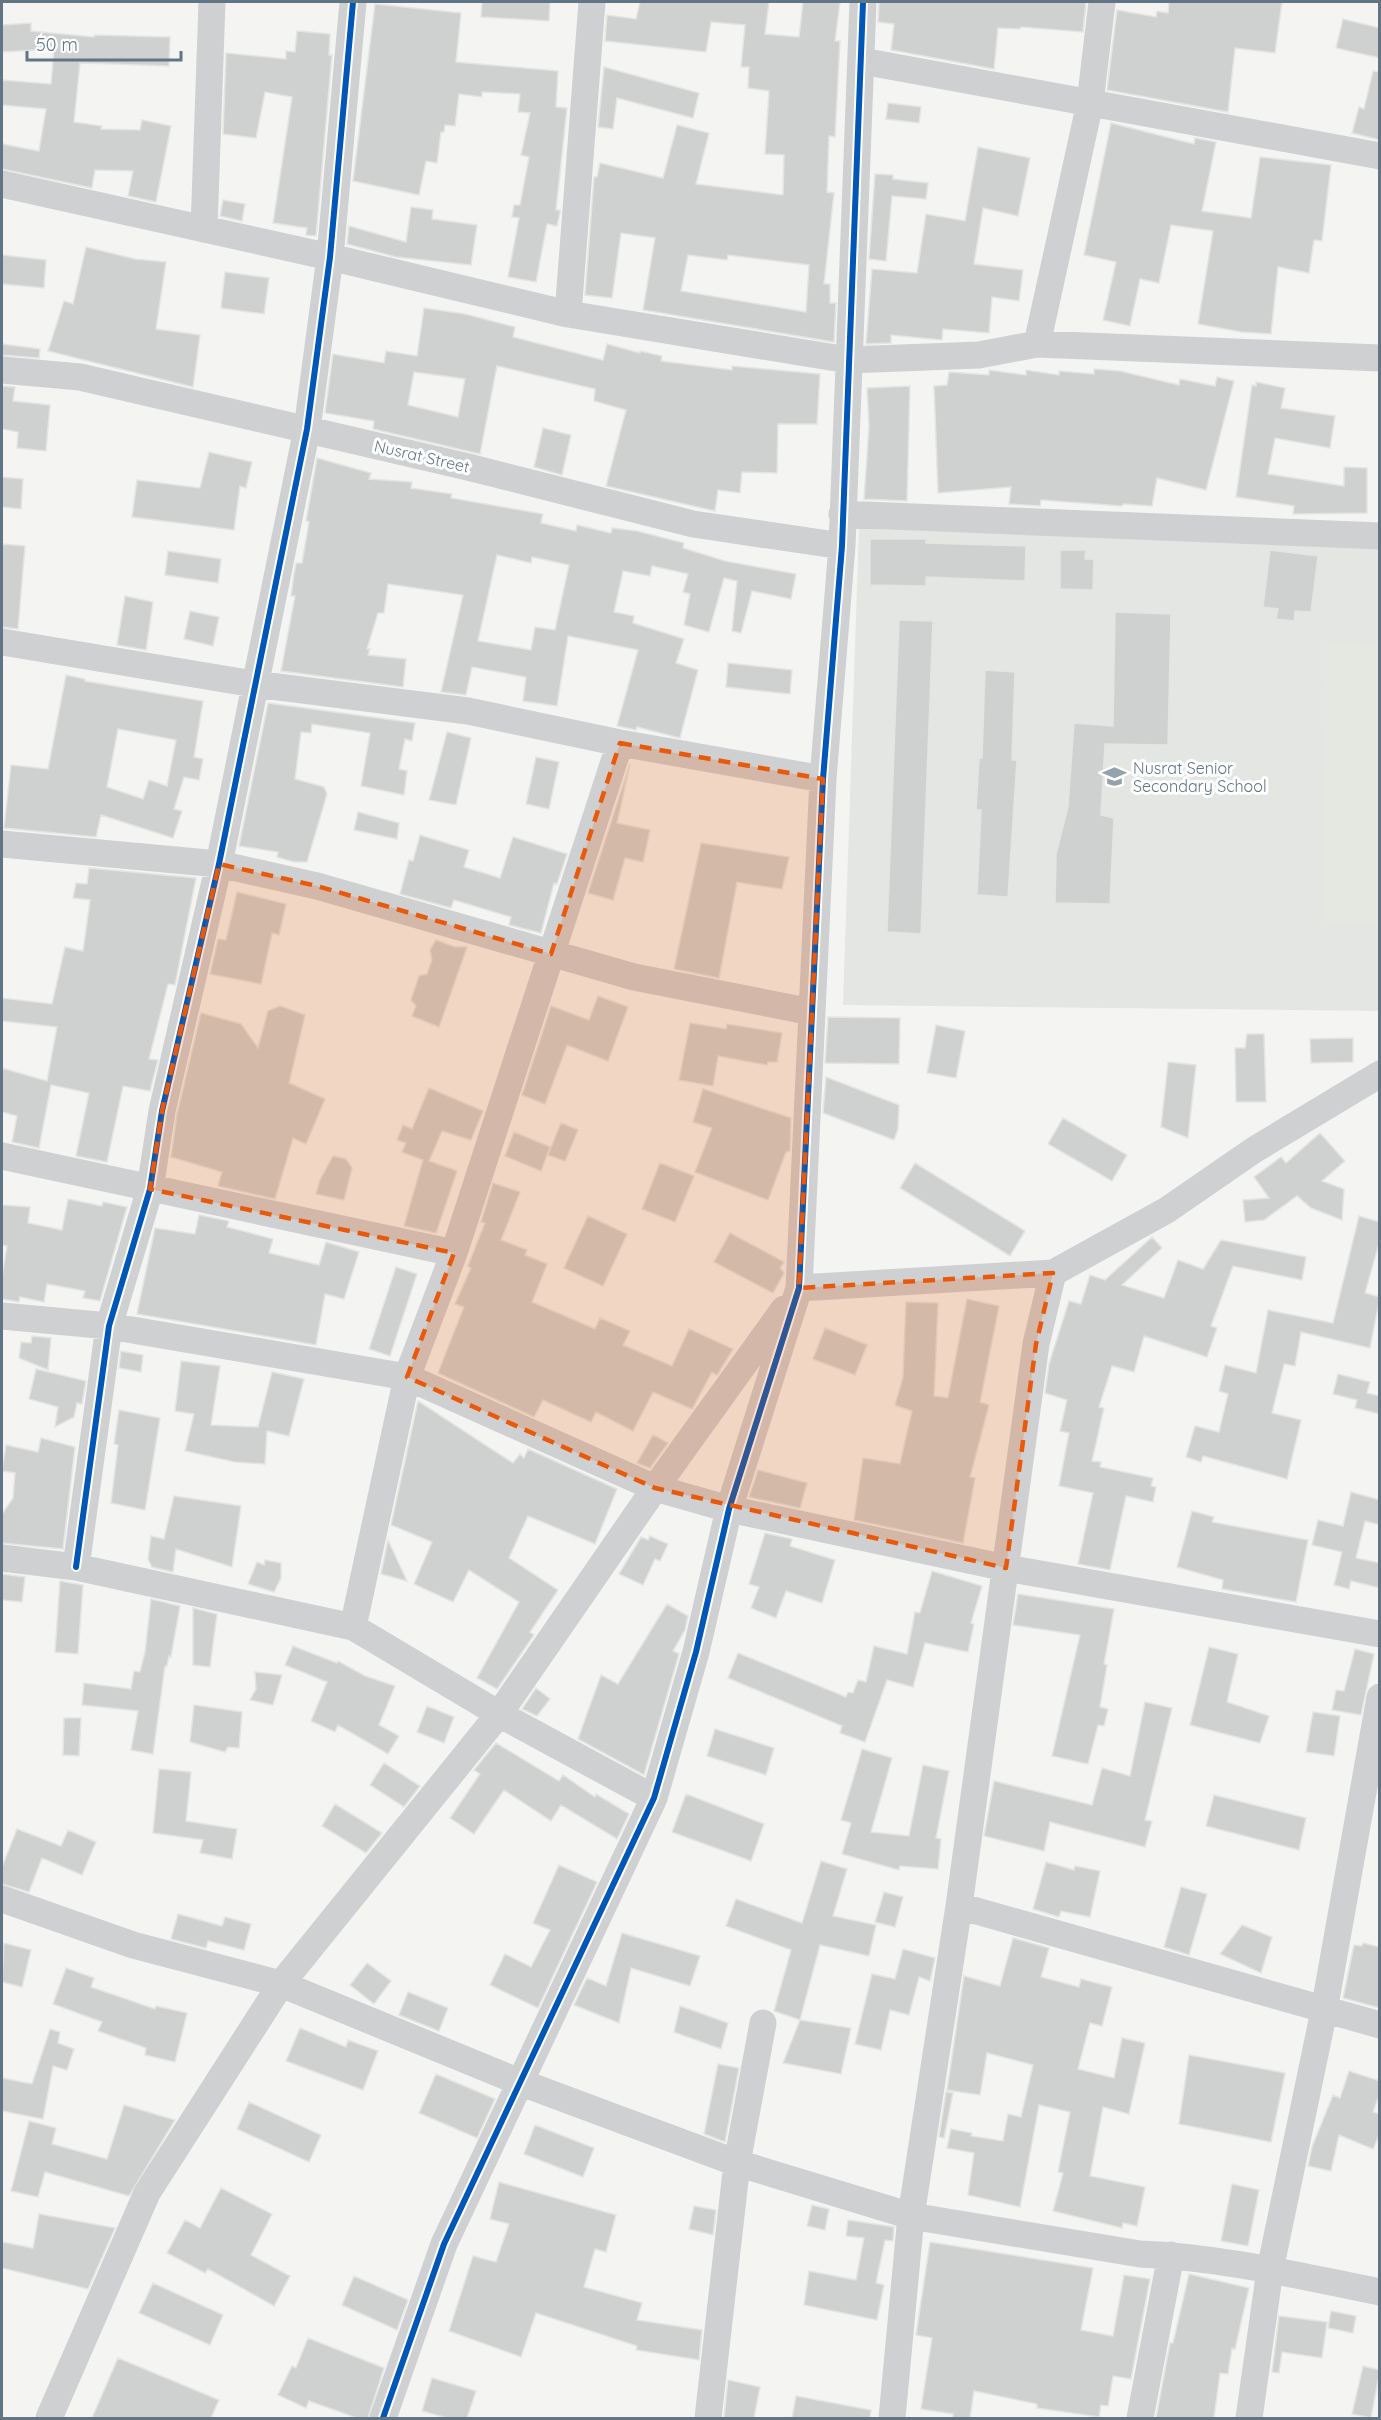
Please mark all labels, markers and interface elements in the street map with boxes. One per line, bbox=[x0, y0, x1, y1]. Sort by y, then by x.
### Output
scale bar bbox=[27, 24, 182, 62]
text: 50 m bbox=[36, 33, 78, 56]
street label: Nusrat Street bbox=[372, 435, 472, 477]
place label: Nusrat Senior Secondary School bbox=[1133, 758, 1267, 796]
school or university icon: Nusrat Senior Secondary School bbox=[1102, 764, 1128, 790]

